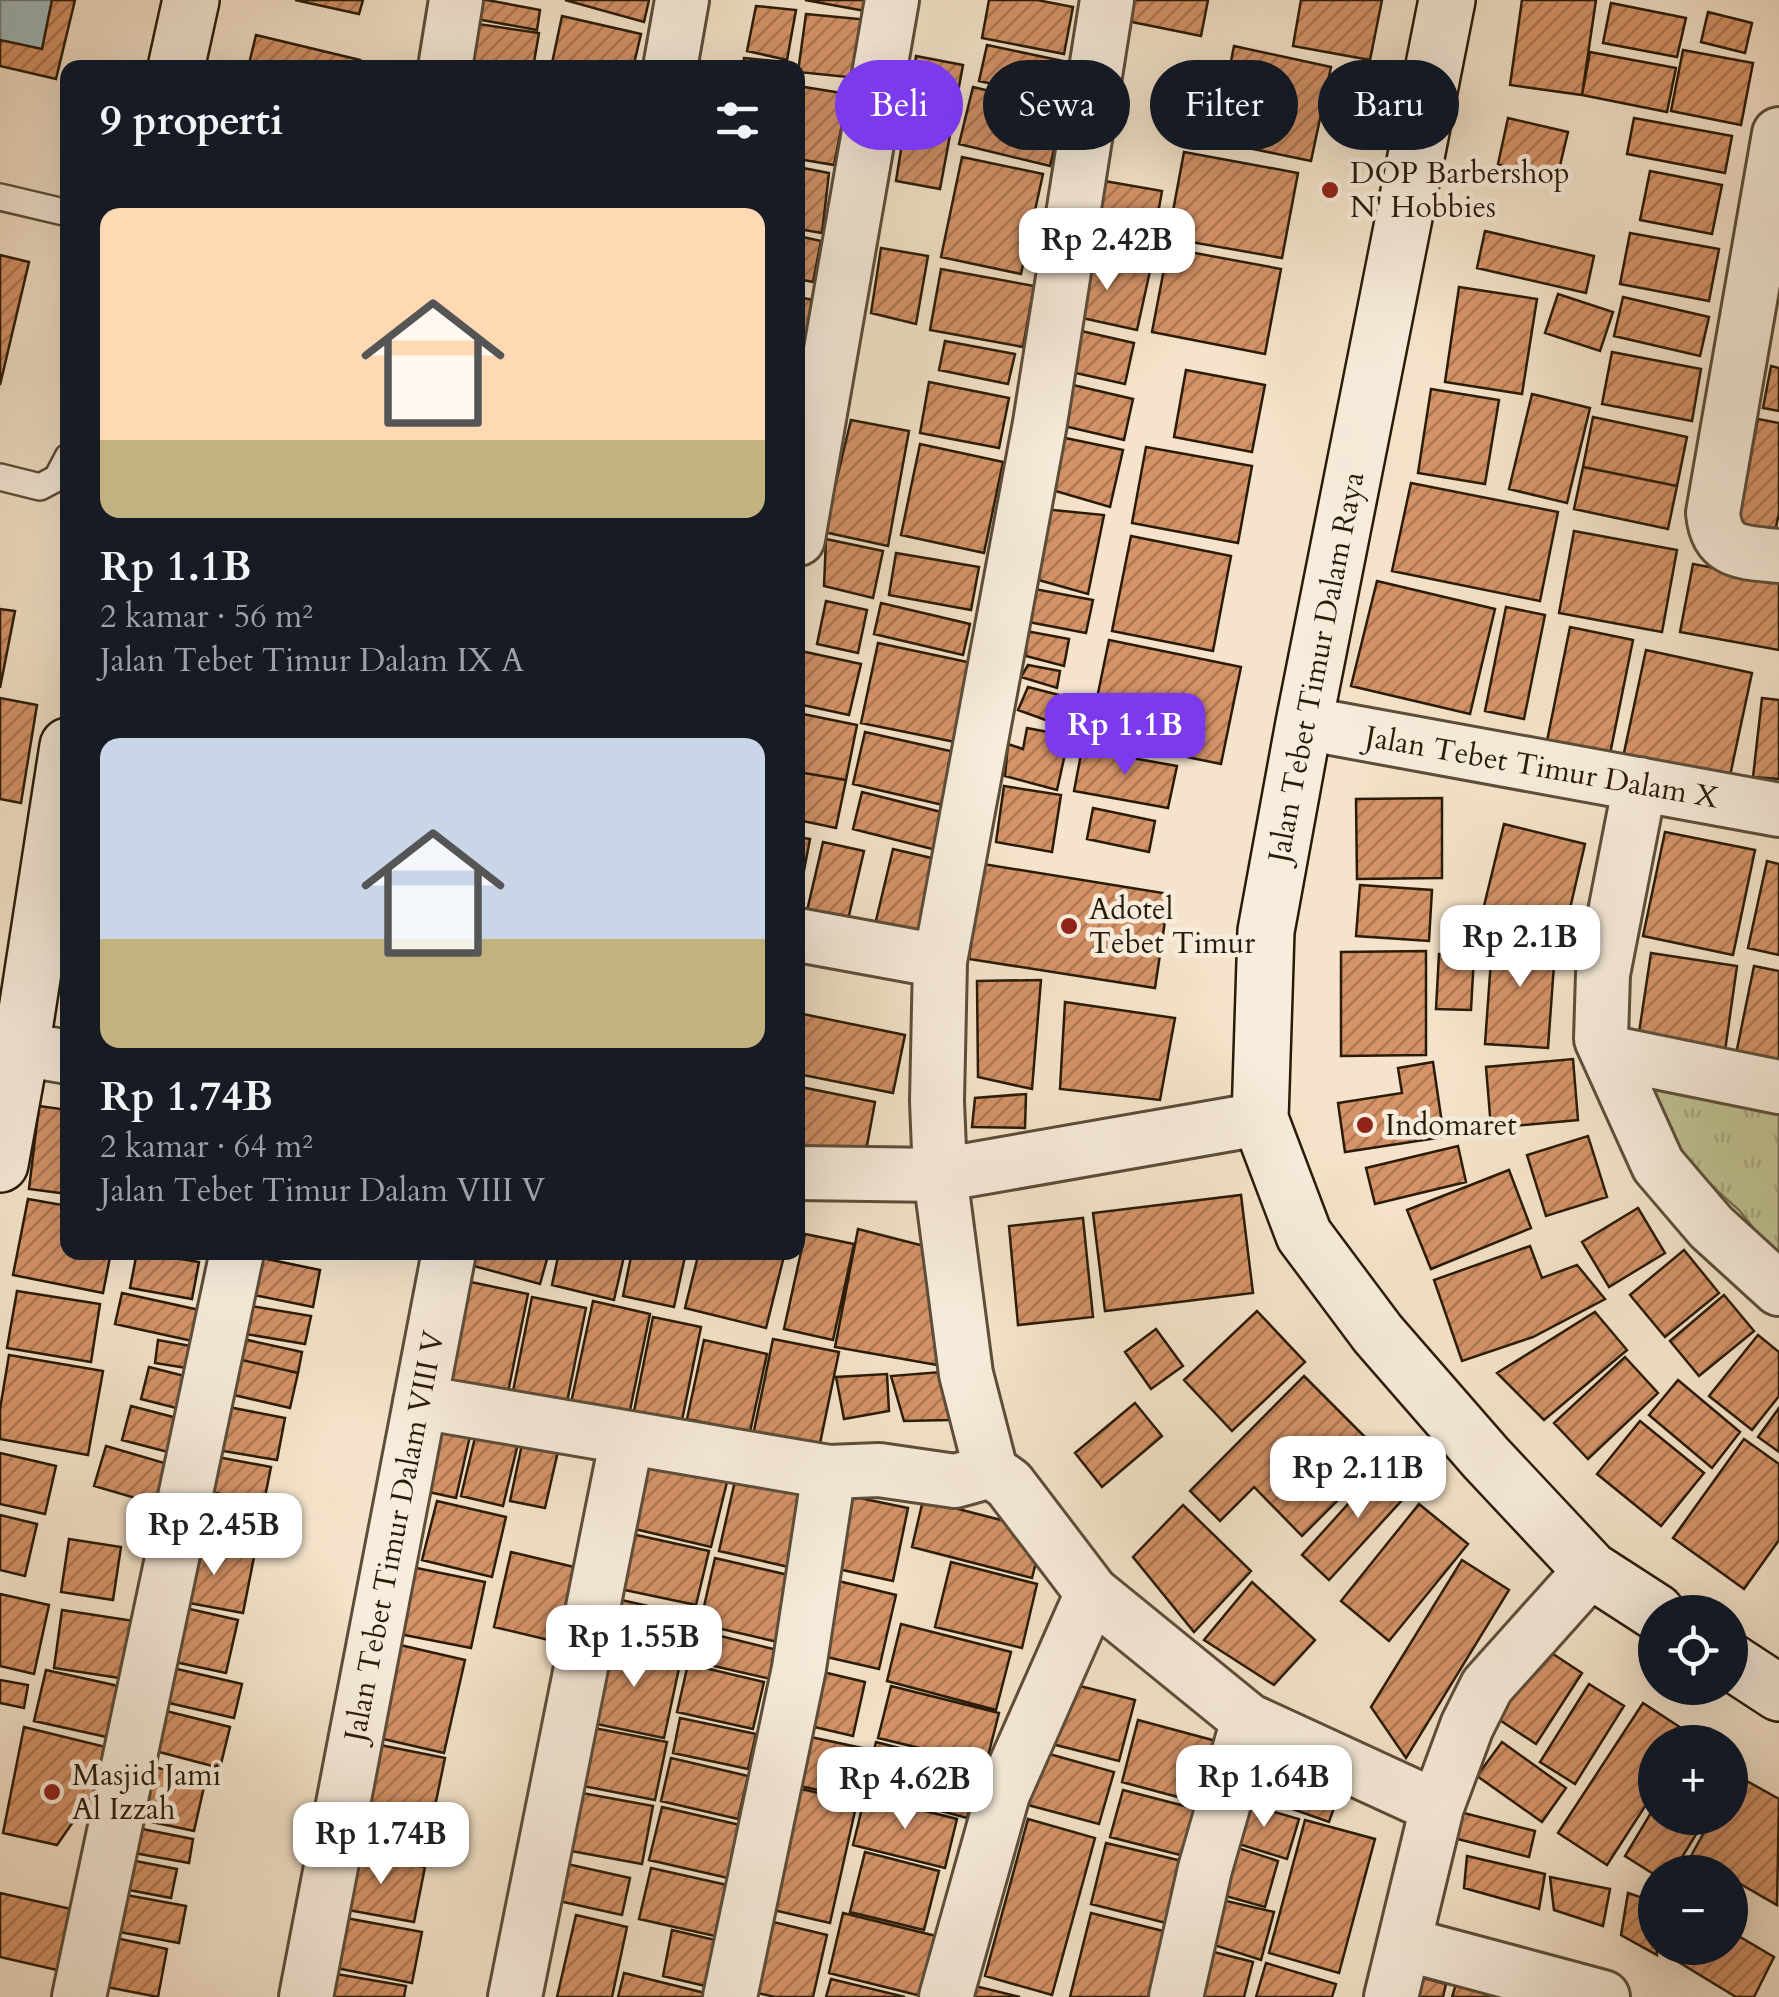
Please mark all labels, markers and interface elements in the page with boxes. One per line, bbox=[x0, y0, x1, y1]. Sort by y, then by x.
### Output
chip: Beli bbox=[835, 60, 963, 150]
chip: Sewa bbox=[983, 60, 1130, 150]
chip: Filter bbox=[1150, 60, 1298, 150]
chip: Baru bbox=[1318, 60, 1459, 150]
text: 9 properti bbox=[100, 92, 283, 149]
icon: filters bbox=[710, 93, 765, 148]
place label: DOP Barbershop N' Hobbies bbox=[1350, 153, 1570, 228]
marker: DOP Barbershop N' Hobbies bbox=[1319, 179, 1341, 201]
pin: Rp 2.42B bbox=[1004, 208, 1210, 293]
text: Rp 2.42B bbox=[1041, 218, 1173, 262]
icon: home bbox=[343, 273, 523, 453]
street label: Jalan Tebet Timur Dalam Raya bbox=[1258, 468, 1374, 870]
text: Rp 1.1B bbox=[100, 538, 252, 595]
text: 2 kamar · 56 m² bbox=[100, 595, 313, 639]
text: Jalan Tebet Timur Dalam IX A bbox=[100, 639, 524, 683]
pin: Rp 1.1B bbox=[1033, 693, 1217, 778]
text: Rp 1.1B bbox=[1067, 703, 1183, 747]
street label: Jalan Tebet Timur Dalam X bbox=[1358, 716, 1722, 819]
icon: home bbox=[343, 803, 523, 983]
place label: Adotel Tebet Timur bbox=[1089, 889, 1255, 964]
pin: Rp 2.1B bbox=[1428, 905, 1612, 990]
marker: Adotel Tebet Timur bbox=[1058, 915, 1080, 937]
text: Rp 2.1B bbox=[1462, 915, 1578, 959]
text: Rp 1.74B bbox=[100, 1068, 273, 1125]
place label: Indomaret bbox=[1385, 1105, 1517, 1146]
marker: Indomaret bbox=[1354, 1114, 1376, 1136]
text: 2 kamar · 64 m² bbox=[100, 1125, 313, 1169]
text: Jalan Tebet Timur Dalam VIII V bbox=[100, 1169, 545, 1213]
street label: Jalan Tebet Timur Dalam VIII V bbox=[334, 1327, 454, 1749]
pin: Rp 2.11B bbox=[1255, 1436, 1461, 1521]
text: Rp 2.11B bbox=[1292, 1446, 1424, 1490]
pin: Rp 2.45B bbox=[111, 1493, 317, 1578]
text: Rp 2.45B bbox=[148, 1503, 280, 1547]
map controls bbox=[1638, 1595, 1748, 1965]
button: locate bbox=[1638, 1595, 1748, 1705]
pin: Rp 1.55B bbox=[531, 1605, 737, 1690]
text: Rp 1.55B bbox=[568, 1615, 700, 1659]
button: + bbox=[1638, 1725, 1748, 1835]
pin: Rp 1.64B bbox=[1161, 1745, 1367, 1830]
pin: Rp 4.62B bbox=[802, 1747, 1008, 1832]
place label: Masjid Jami Al Izzah bbox=[72, 1755, 221, 1830]
text: Rp 1.64B bbox=[1198, 1755, 1330, 1799]
text: Rp 4.62B bbox=[839, 1757, 971, 1801]
marker: Masjid Jami Al Izzah bbox=[41, 1781, 63, 1803]
pin: Rp 1.74B bbox=[278, 1802, 484, 1887]
text: Rp 1.74B bbox=[315, 1812, 447, 1856]
button: − bbox=[1638, 1855, 1748, 1965]

